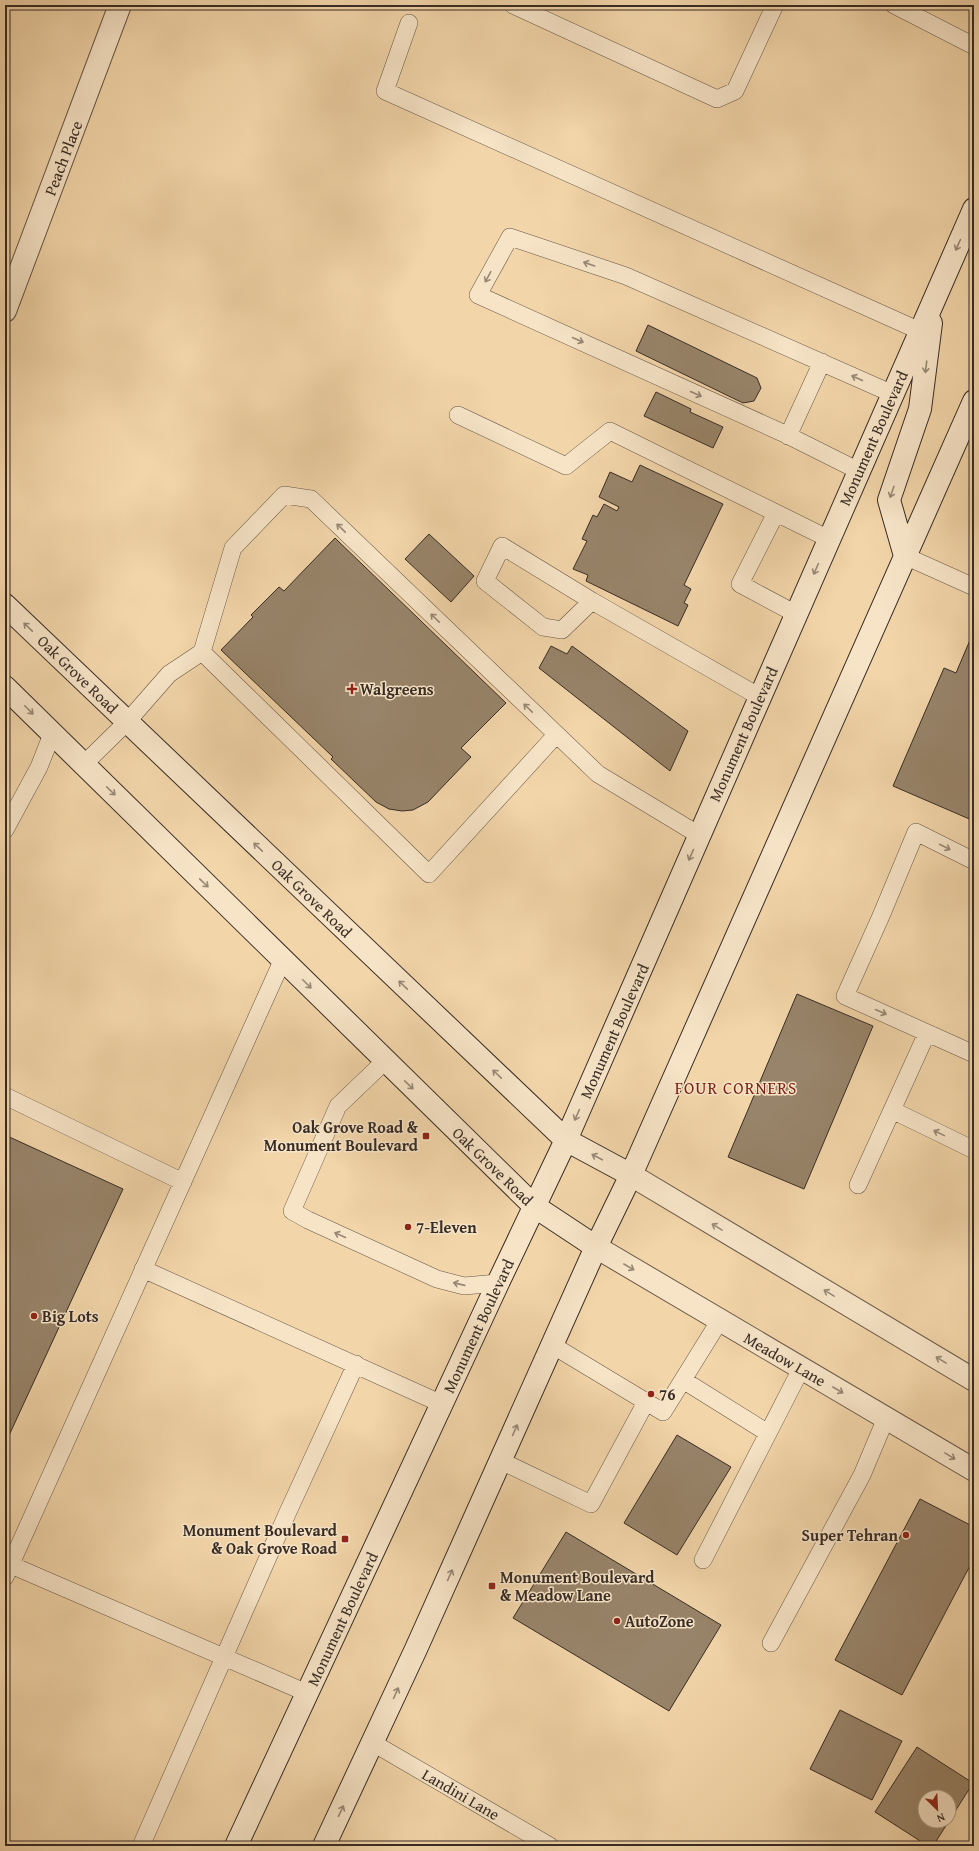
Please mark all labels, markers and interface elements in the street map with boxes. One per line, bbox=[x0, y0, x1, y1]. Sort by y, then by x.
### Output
street label: Peach Place bbox=[38, 117, 88, 199]
one-way arrow bbox=[954, 238, 961, 250]
one-way arrow bbox=[583, 259, 595, 267]
one-way arrow bbox=[484, 271, 491, 283]
one-way arrow bbox=[572, 337, 584, 345]
one-way arrow bbox=[922, 360, 929, 373]
street label: Monument Boulevard bbox=[832, 366, 914, 509]
one-way arrow bbox=[852, 374, 864, 381]
one-way arrow bbox=[690, 391, 702, 398]
one-way arrow bbox=[888, 485, 895, 498]
one-way arrow bbox=[336, 523, 346, 533]
one-way arrow bbox=[812, 562, 819, 574]
one-way arrow bbox=[430, 614, 440, 623]
one-way arrow bbox=[23, 622, 33, 632]
street label: Oak Grove Road bbox=[32, 629, 124, 719]
street label: Monument Boulevard bbox=[702, 662, 784, 805]
place label: Walgreens bbox=[360, 677, 434, 701]
marker: Walgreens bbox=[347, 684, 357, 694]
one-way arrow bbox=[523, 703, 533, 713]
one-way arrow bbox=[24, 705, 34, 715]
one-way arrow bbox=[106, 787, 116, 796]
one-way arrow bbox=[253, 842, 263, 852]
one-way arrow bbox=[939, 844, 951, 851]
one-way arrow bbox=[687, 848, 694, 860]
street label: Oak Grove Road bbox=[266, 853, 358, 943]
one-way arrow bbox=[199, 878, 209, 887]
street label: Monument Boulevard bbox=[573, 959, 655, 1102]
one-way arrow bbox=[302, 979, 312, 989]
one-way arrow bbox=[398, 980, 408, 990]
one-way arrow bbox=[874, 1009, 886, 1016]
one-way arrow bbox=[492, 1070, 502, 1079]
district label: FOUR CORNERS bbox=[675, 1075, 797, 1100]
one-way arrow bbox=[404, 1080, 414, 1090]
one-way arrow bbox=[573, 1108, 580, 1120]
place label: Oak Grove Road & Monument Boulevard bbox=[264, 1115, 419, 1157]
street label: Oak Grove Road bbox=[447, 1121, 539, 1211]
one-way arrow bbox=[933, 1128, 945, 1136]
marker: Oak Grove Road & Monument Boulevard bbox=[421, 1131, 431, 1141]
one-way arrow bbox=[591, 1152, 603, 1160]
place label: 7-Eleven bbox=[416, 1215, 477, 1239]
marker: 7-Eleven bbox=[403, 1222, 413, 1232]
one-way arrow bbox=[711, 1222, 723, 1230]
one-way arrow bbox=[334, 1230, 346, 1238]
street label: Monument Boulevard bbox=[436, 1254, 520, 1397]
one-way arrow bbox=[623, 1263, 634, 1271]
one-way arrow bbox=[453, 1280, 466, 1288]
one-way arrow bbox=[823, 1289, 835, 1297]
place label: Big Lots bbox=[42, 1304, 99, 1328]
marker: Big Lots bbox=[29, 1311, 39, 1321]
street label: Meadow Lane bbox=[739, 1326, 831, 1392]
one-way arrow bbox=[936, 1356, 947, 1364]
place label: 76 bbox=[659, 1382, 676, 1406]
one-way arrow bbox=[832, 1386, 844, 1394]
marker: 76 bbox=[646, 1389, 656, 1399]
one-way arrow bbox=[511, 1425, 519, 1437]
one-way arrow bbox=[944, 1452, 956, 1460]
place label: Monument Boulevard & Oak Grove Road bbox=[183, 1518, 338, 1560]
place label: Super Tehran bbox=[802, 1523, 899, 1547]
marker: Super Tehran bbox=[901, 1530, 911, 1540]
marker: Monument Boulevard & Oak Grove Road bbox=[340, 1534, 350, 1544]
street label: Monument Boulevard bbox=[300, 1547, 384, 1690]
place label: Monument Boulevard & Meadow Lane bbox=[500, 1565, 655, 1607]
one-way arrow bbox=[446, 1569, 454, 1581]
marker: Monument Boulevard & Meadow Lane bbox=[487, 1581, 497, 1591]
place label: AutoZone bbox=[625, 1609, 694, 1633]
marker: AutoZone bbox=[612, 1616, 622, 1626]
one-way arrow bbox=[393, 1687, 400, 1699]
street label: Landini Lane bbox=[418, 1762, 504, 1826]
north arrow bbox=[917, 1789, 957, 1829]
one-way arrow bbox=[338, 1805, 345, 1817]
text: N bbox=[934, 1809, 948, 1827]

